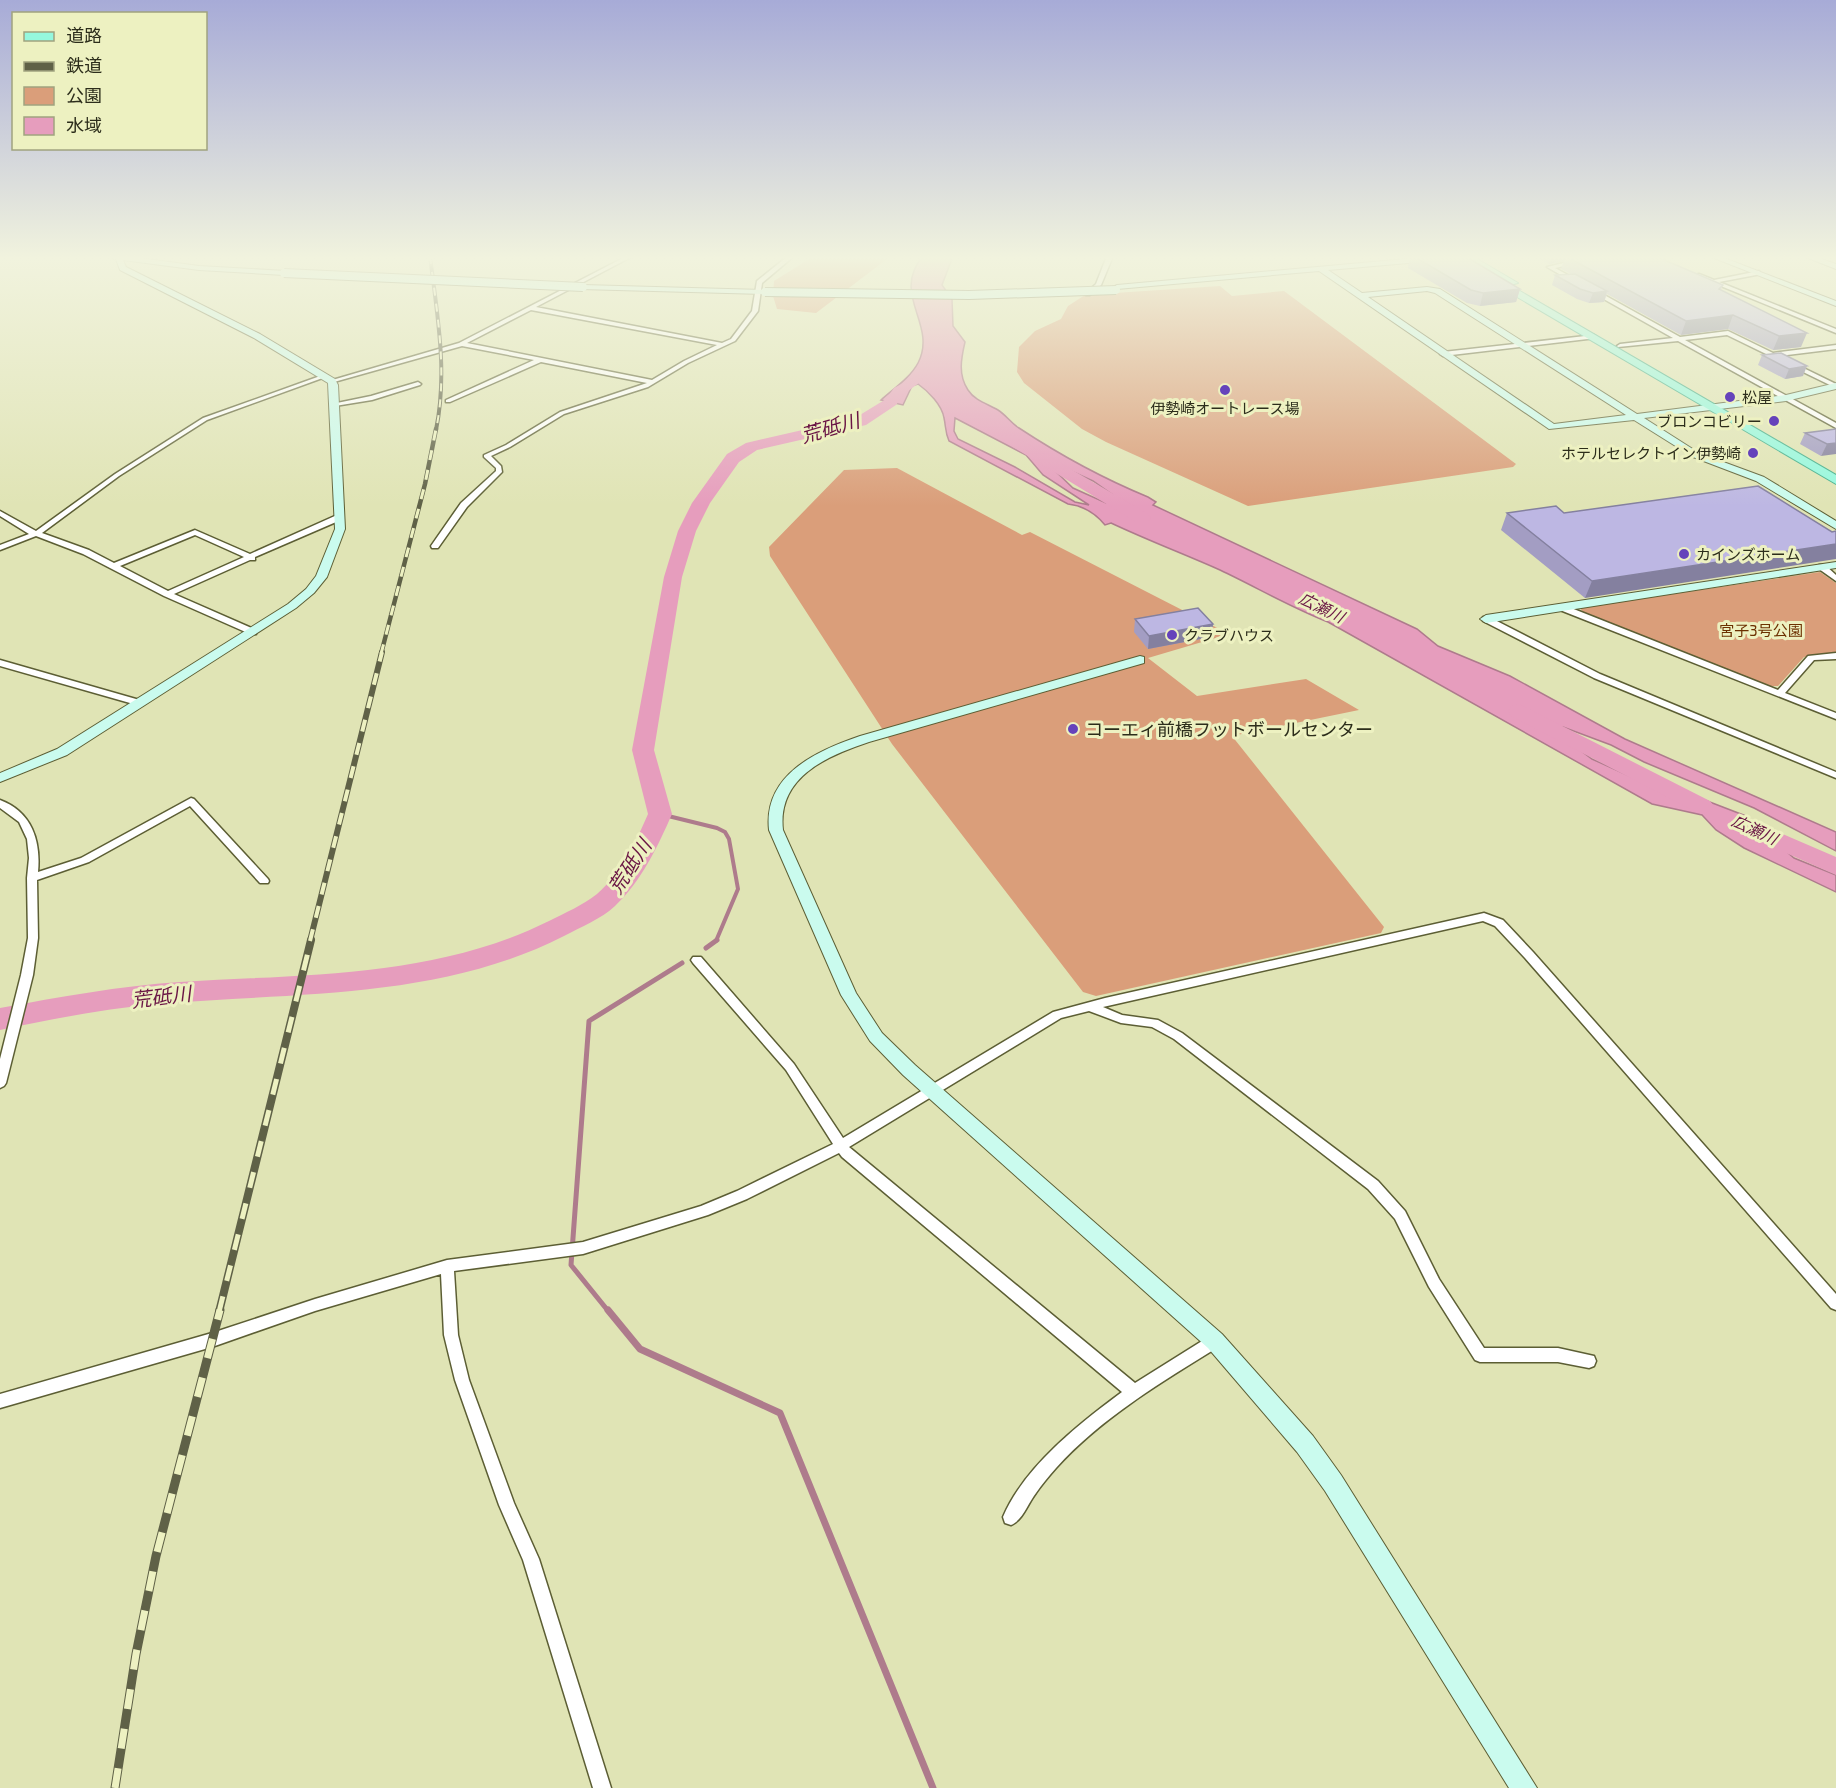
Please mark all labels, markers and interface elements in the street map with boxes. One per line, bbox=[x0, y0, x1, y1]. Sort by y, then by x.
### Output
legend bbox=[12, 12, 207, 150]
text: 道路 bbox=[66, 24, 102, 46]
text: 鉄道 bbox=[66, 54, 102, 76]
text: 公園 bbox=[66, 84, 102, 106]
text: 水域 bbox=[66, 114, 102, 136]
marker: 伊勢崎オートレース場 bbox=[1218, 383, 1232, 397]
place label: 松屋 bbox=[1742, 388, 1772, 406]
marker: 松屋 bbox=[1723, 390, 1737, 404]
place label: 伊勢崎オートレース場 bbox=[1150, 399, 1300, 417]
water label: 荒砥川 bbox=[798, 407, 864, 447]
place label: ブロンコビリー bbox=[1657, 412, 1762, 430]
marker: ブロンコビリー bbox=[1767, 414, 1781, 428]
place label: ホテルセレクトイン伊勢崎 bbox=[1561, 444, 1741, 462]
marker: ホテルセレクトイン伊勢崎 bbox=[1746, 446, 1760, 460]
place label: カインズホーム bbox=[1696, 545, 1800, 563]
marker: カインズホーム bbox=[1677, 547, 1691, 561]
water label: 広瀬川 bbox=[1296, 588, 1350, 627]
park label: 宮子3号公園 bbox=[1719, 621, 1803, 639]
place label: クラブハウス bbox=[1184, 626, 1274, 644]
marker: クラブハウス bbox=[1165, 628, 1179, 642]
place label: コーエィ前橋フットボールセンター bbox=[1085, 718, 1373, 740]
marker: コーエィ前橋フットボールセンター bbox=[1066, 722, 1080, 736]
water label: 広瀬川 bbox=[1729, 810, 1783, 849]
water label: 荒砥川 bbox=[603, 833, 656, 898]
water label: 荒砥川 bbox=[130, 980, 194, 1012]

